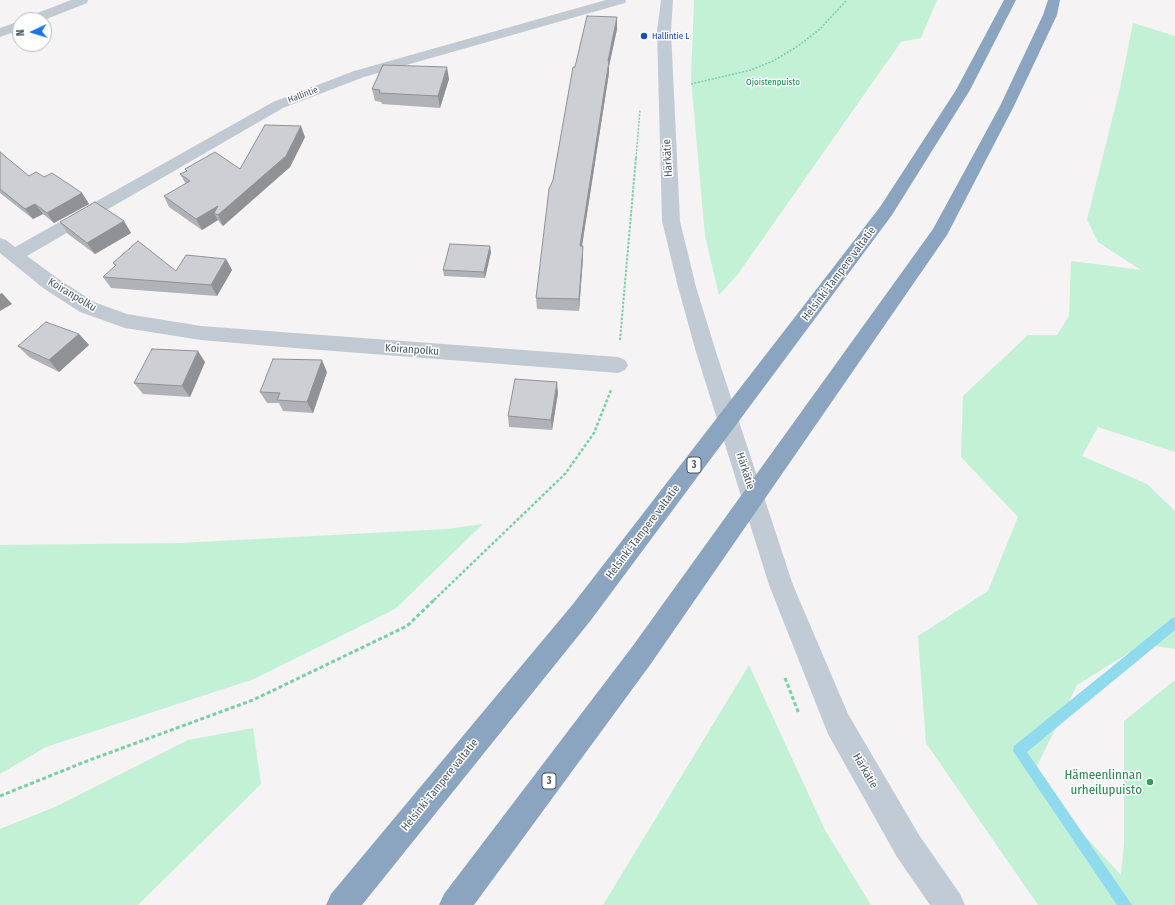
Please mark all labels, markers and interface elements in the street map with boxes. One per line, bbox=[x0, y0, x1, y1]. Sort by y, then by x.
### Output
north arrow bbox=[12, 12, 52, 52]
text: N bbox=[14, 29, 27, 37]
marker: Hallintie L bbox=[639, 31, 649, 41]
place label: Hallintie L bbox=[652, 31, 689, 41]
park label: Ojoistenpuisto bbox=[746, 77, 800, 87]
street label: Hallintie bbox=[287, 84, 319, 106]
street label: Härkätie bbox=[660, 139, 676, 177]
street label: Helsinki-Tampere valtatie bbox=[799, 224, 879, 324]
street label: Koiranpolku bbox=[45, 275, 99, 315]
street label: Koiranpolku bbox=[384, 342, 440, 358]
street label: Härkätie bbox=[733, 451, 757, 491]
road number: 3 bbox=[687, 457, 701, 473]
street label: Helsinki-Tampere valtatie bbox=[603, 482, 683, 582]
street label: Helsinki-Tampere valtatie bbox=[399, 736, 481, 834]
street label: Härkätie bbox=[850, 751, 880, 791]
place label: Hämeenlinnan urheilupuisto bbox=[1064, 767, 1142, 798]
road number: 3 bbox=[542, 773, 556, 789]
marker: Hämeenlinnan urheilupuisto bbox=[1145, 777, 1155, 787]

